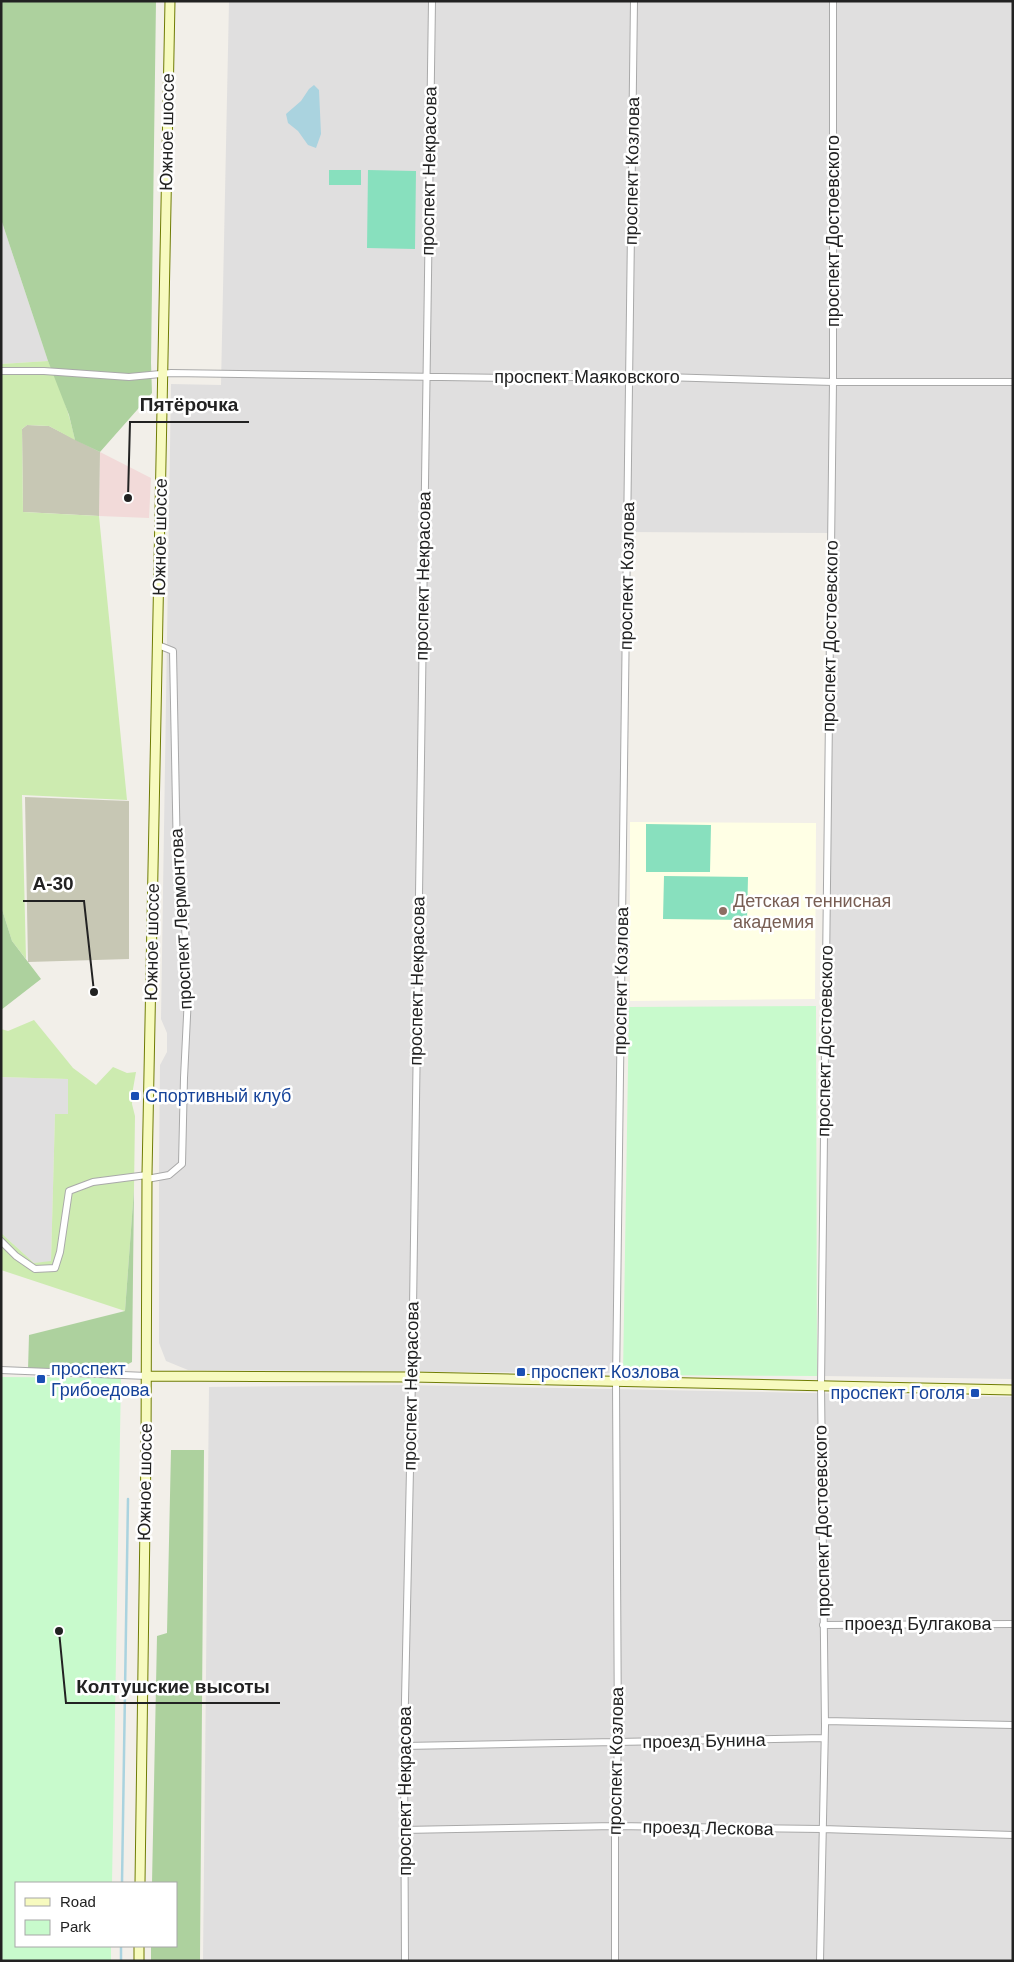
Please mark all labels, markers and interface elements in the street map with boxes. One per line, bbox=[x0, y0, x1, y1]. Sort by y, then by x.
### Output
street label: Южное шоссе bbox=[156, 73, 178, 191]
street label: проспект Некрасова bbox=[418, 85, 440, 256]
street label: проспект Козлова bbox=[621, 96, 643, 245]
street label: проспект Достоевского bbox=[823, 135, 843, 327]
street label: проспект Маяковского bbox=[494, 367, 680, 387]
callout: Пятёрочка bbox=[130, 388, 249, 422]
text: Пятёрочка bbox=[140, 394, 239, 415]
street label: Южное шоссе bbox=[149, 478, 171, 596]
street label: проспект Некрасова bbox=[412, 490, 434, 661]
street label: проспект Козлова bbox=[616, 501, 638, 650]
street label: проспект Достоевского bbox=[818, 540, 842, 732]
street label: проспект Лермонтова bbox=[166, 827, 196, 1010]
callout: А-30 bbox=[23, 867, 84, 901]
text: А-30 bbox=[32, 873, 74, 894]
street label: Южное шоссе bbox=[141, 883, 163, 1001]
place label: Детская теннисная академия bbox=[733, 891, 891, 932]
street label: проспект Некрасова bbox=[406, 895, 428, 1066]
marker: Детская теннисная академия bbox=[717, 905, 729, 917]
street label: проспект Козлова bbox=[610, 906, 632, 1055]
street label: проспект Достоевского bbox=[813, 945, 837, 1137]
place label: Спортивный клуб bbox=[145, 1086, 291, 1106]
marker: Спортивный клуб bbox=[129, 1090, 141, 1102]
street label: проспект Некрасова bbox=[400, 1300, 422, 1471]
place label: проспект Грибоедова bbox=[51, 1359, 151, 1400]
place label: проспект Козлова bbox=[531, 1362, 680, 1382]
marker: проспект Козлова bbox=[515, 1366, 527, 1378]
marker: проспект Грибоедова bbox=[35, 1373, 47, 1385]
place label: проспект Гоголя bbox=[831, 1383, 965, 1403]
marker: проспект Гоголя bbox=[969, 1387, 981, 1399]
street label: Южное шоссе bbox=[134, 1423, 156, 1541]
street label: проспект Достоевского bbox=[810, 1425, 834, 1617]
street label: проезд Булгакова bbox=[845, 1614, 992, 1634]
callout: Колтушские высоты bbox=[66, 1669, 280, 1703]
text: Колтушские высоты bbox=[76, 1676, 270, 1697]
street label: проспект Козлова bbox=[605, 1686, 627, 1835]
street label: проспект Некрасова bbox=[395, 1705, 415, 1876]
street label: проезд Бунина bbox=[642, 1730, 767, 1752]
street label: проезд Лескова bbox=[642, 1817, 775, 1839]
legend bbox=[15, 1882, 178, 1947]
text: Road bbox=[60, 1893, 96, 1910]
text: Park bbox=[60, 1918, 91, 1935]

